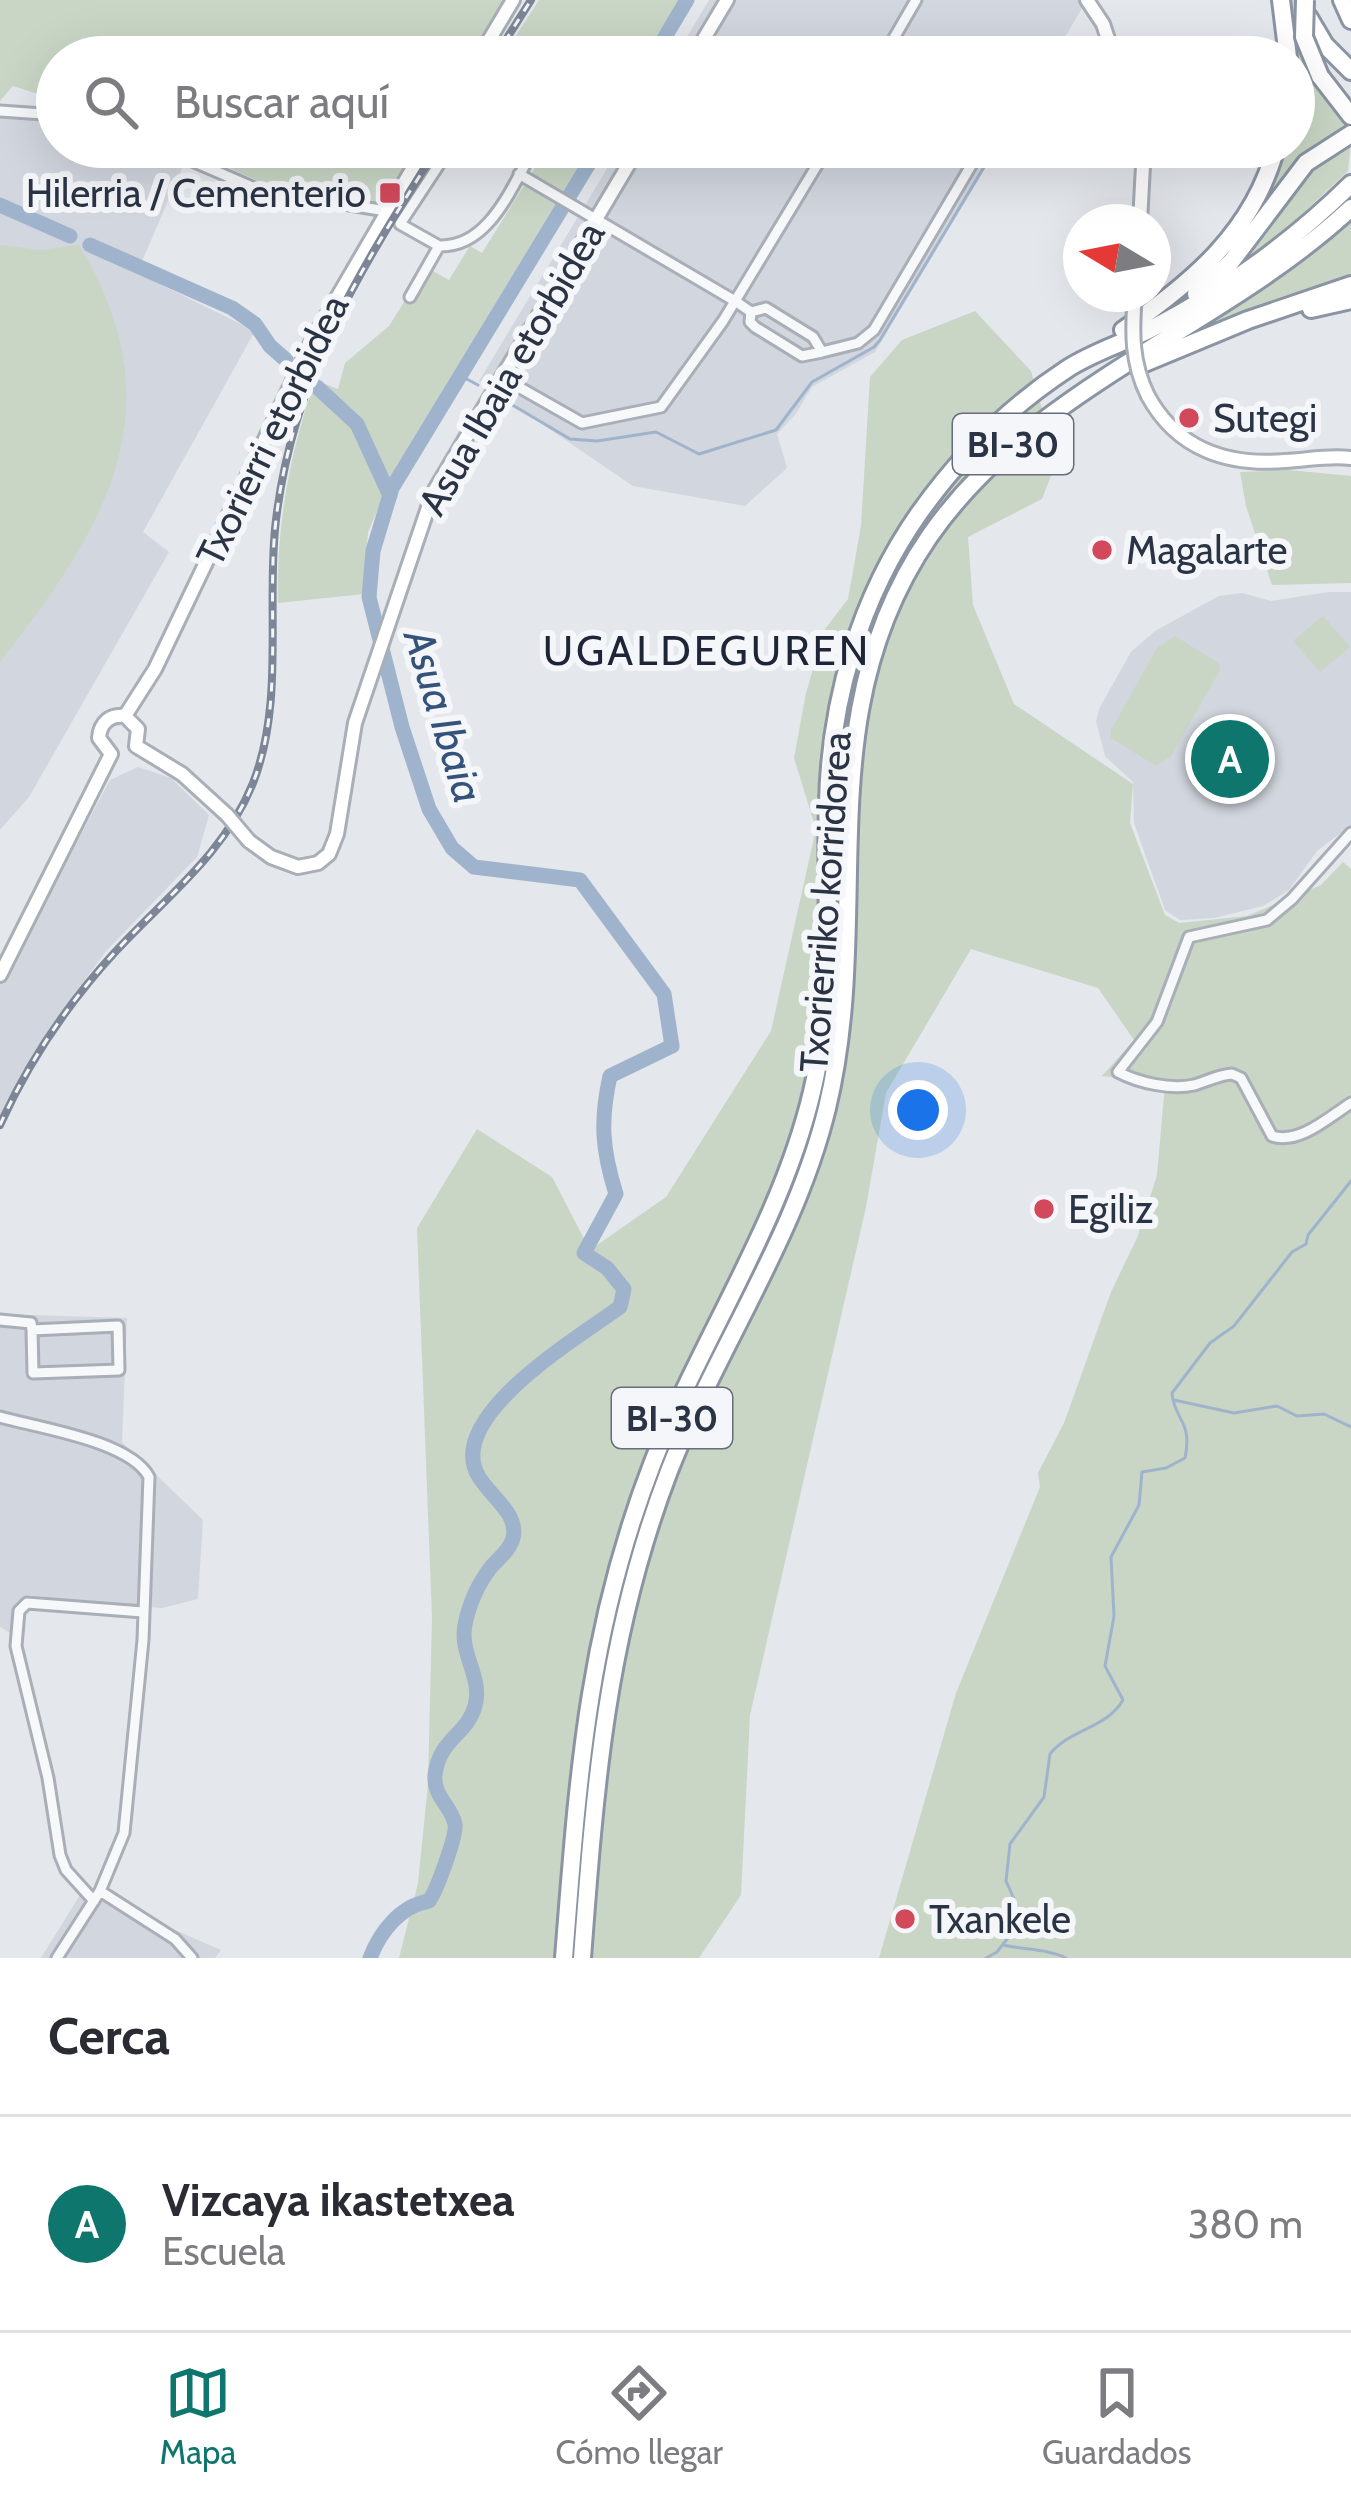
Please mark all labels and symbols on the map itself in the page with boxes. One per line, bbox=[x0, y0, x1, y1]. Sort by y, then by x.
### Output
place label: Hilerria / Cementerio bbox=[26, 169, 366, 217]
marker: Hilerria / Cementerio bbox=[377, 180, 403, 206]
north arrow bbox=[1063, 204, 1171, 312]
street label: Asua Ibaia etorbidea bbox=[408, 213, 615, 523]
street label: Txorierri etorbidea bbox=[186, 286, 359, 574]
place label: Sutegi bbox=[1213, 394, 1317, 442]
marker: Sutegi bbox=[1176, 405, 1202, 431]
road number: BI-30 bbox=[953, 414, 1073, 474]
place label: Magalarte bbox=[1126, 526, 1288, 574]
marker: Magalarte bbox=[1089, 537, 1115, 563]
water label: Asua Ibaia bbox=[392, 621, 495, 809]
district label: UGALDEGUREN bbox=[543, 624, 871, 676]
pin: A bbox=[1191, 714, 1269, 804]
street label: Txorierriko korridorea bbox=[789, 730, 861, 1074]
your location bbox=[888, 1080, 948, 1140]
place label: Egiliz bbox=[1068, 1185, 1153, 1233]
marker: Egiliz bbox=[1031, 1196, 1057, 1222]
road number: BI-30 bbox=[612, 1388, 732, 1448]
place label: Txankele bbox=[929, 1895, 1071, 1943]
marker: Txankele bbox=[892, 1906, 918, 1932]

